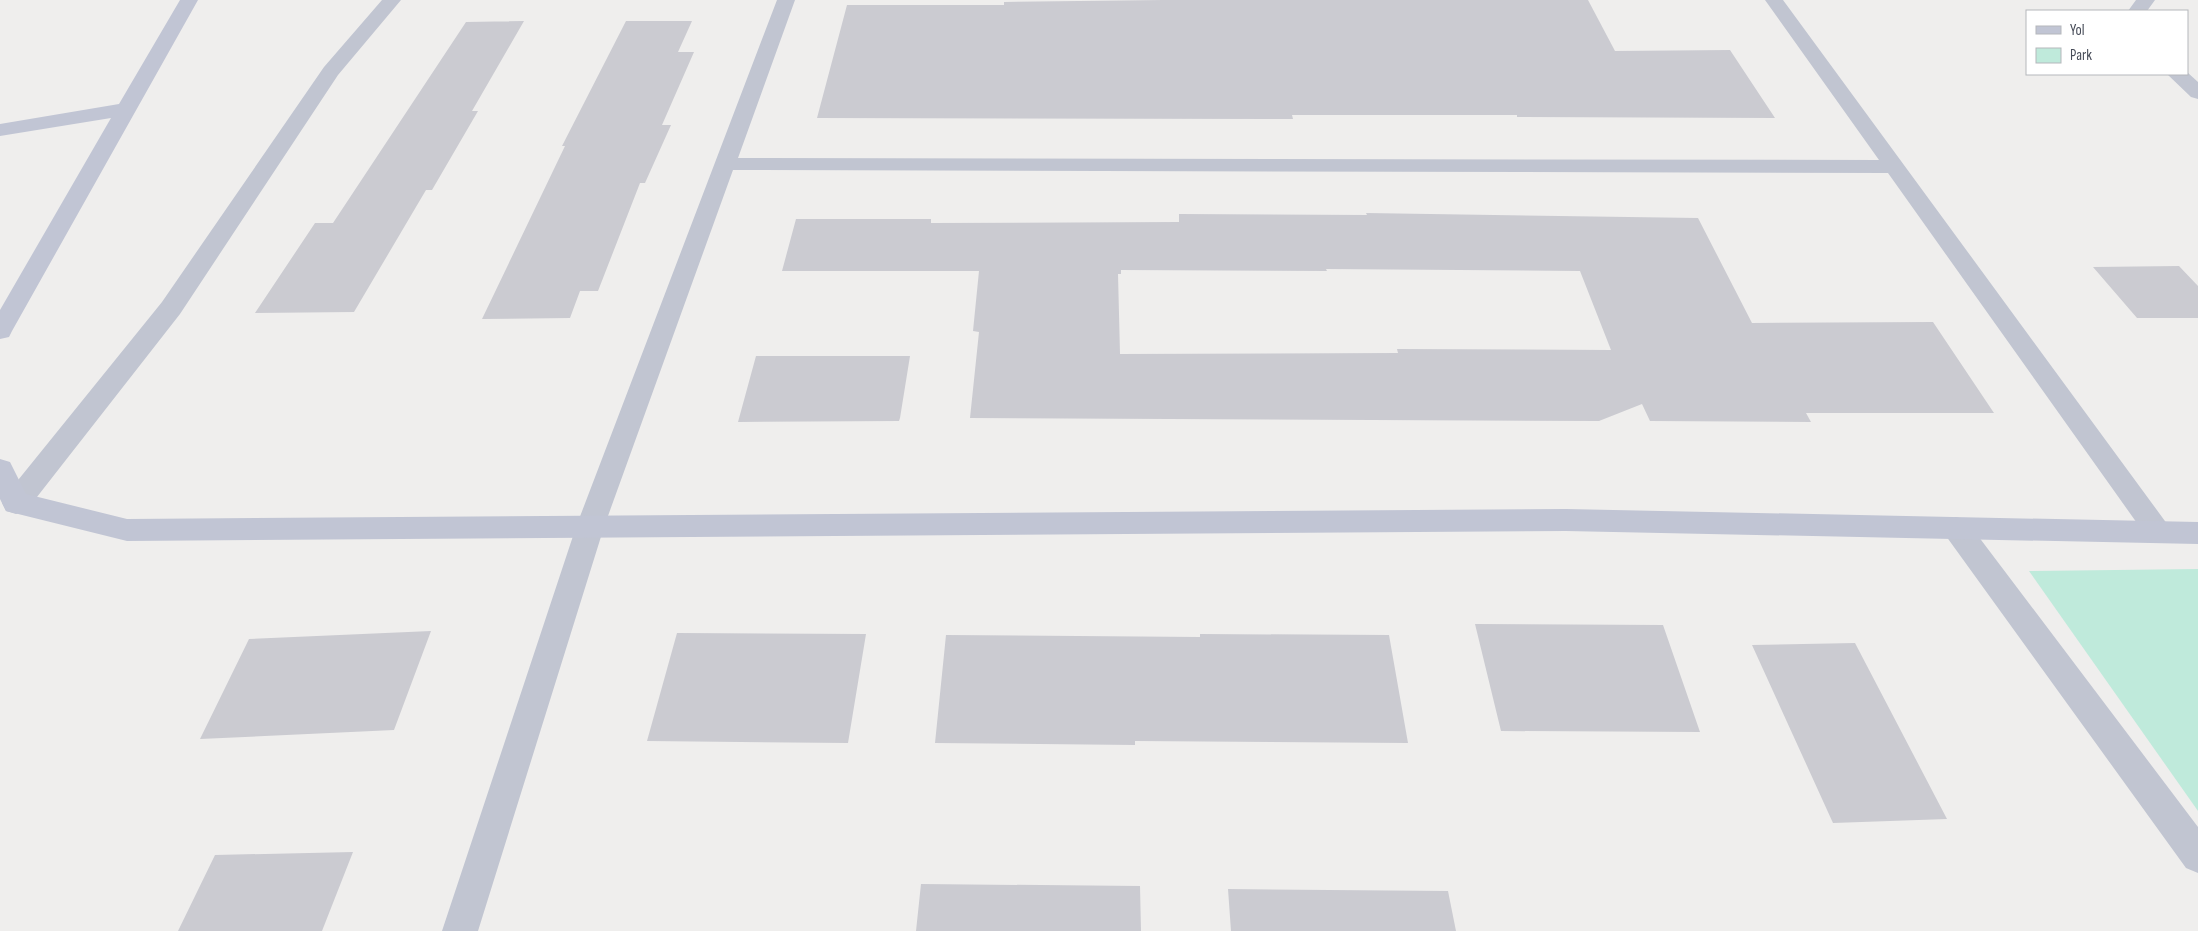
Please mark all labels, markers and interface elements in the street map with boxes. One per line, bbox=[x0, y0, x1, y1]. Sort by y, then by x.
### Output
legend bbox=[2026, 10, 2188, 75]
text: Yol bbox=[2070, 21, 2085, 40]
text: Park bbox=[2070, 46, 2092, 65]

